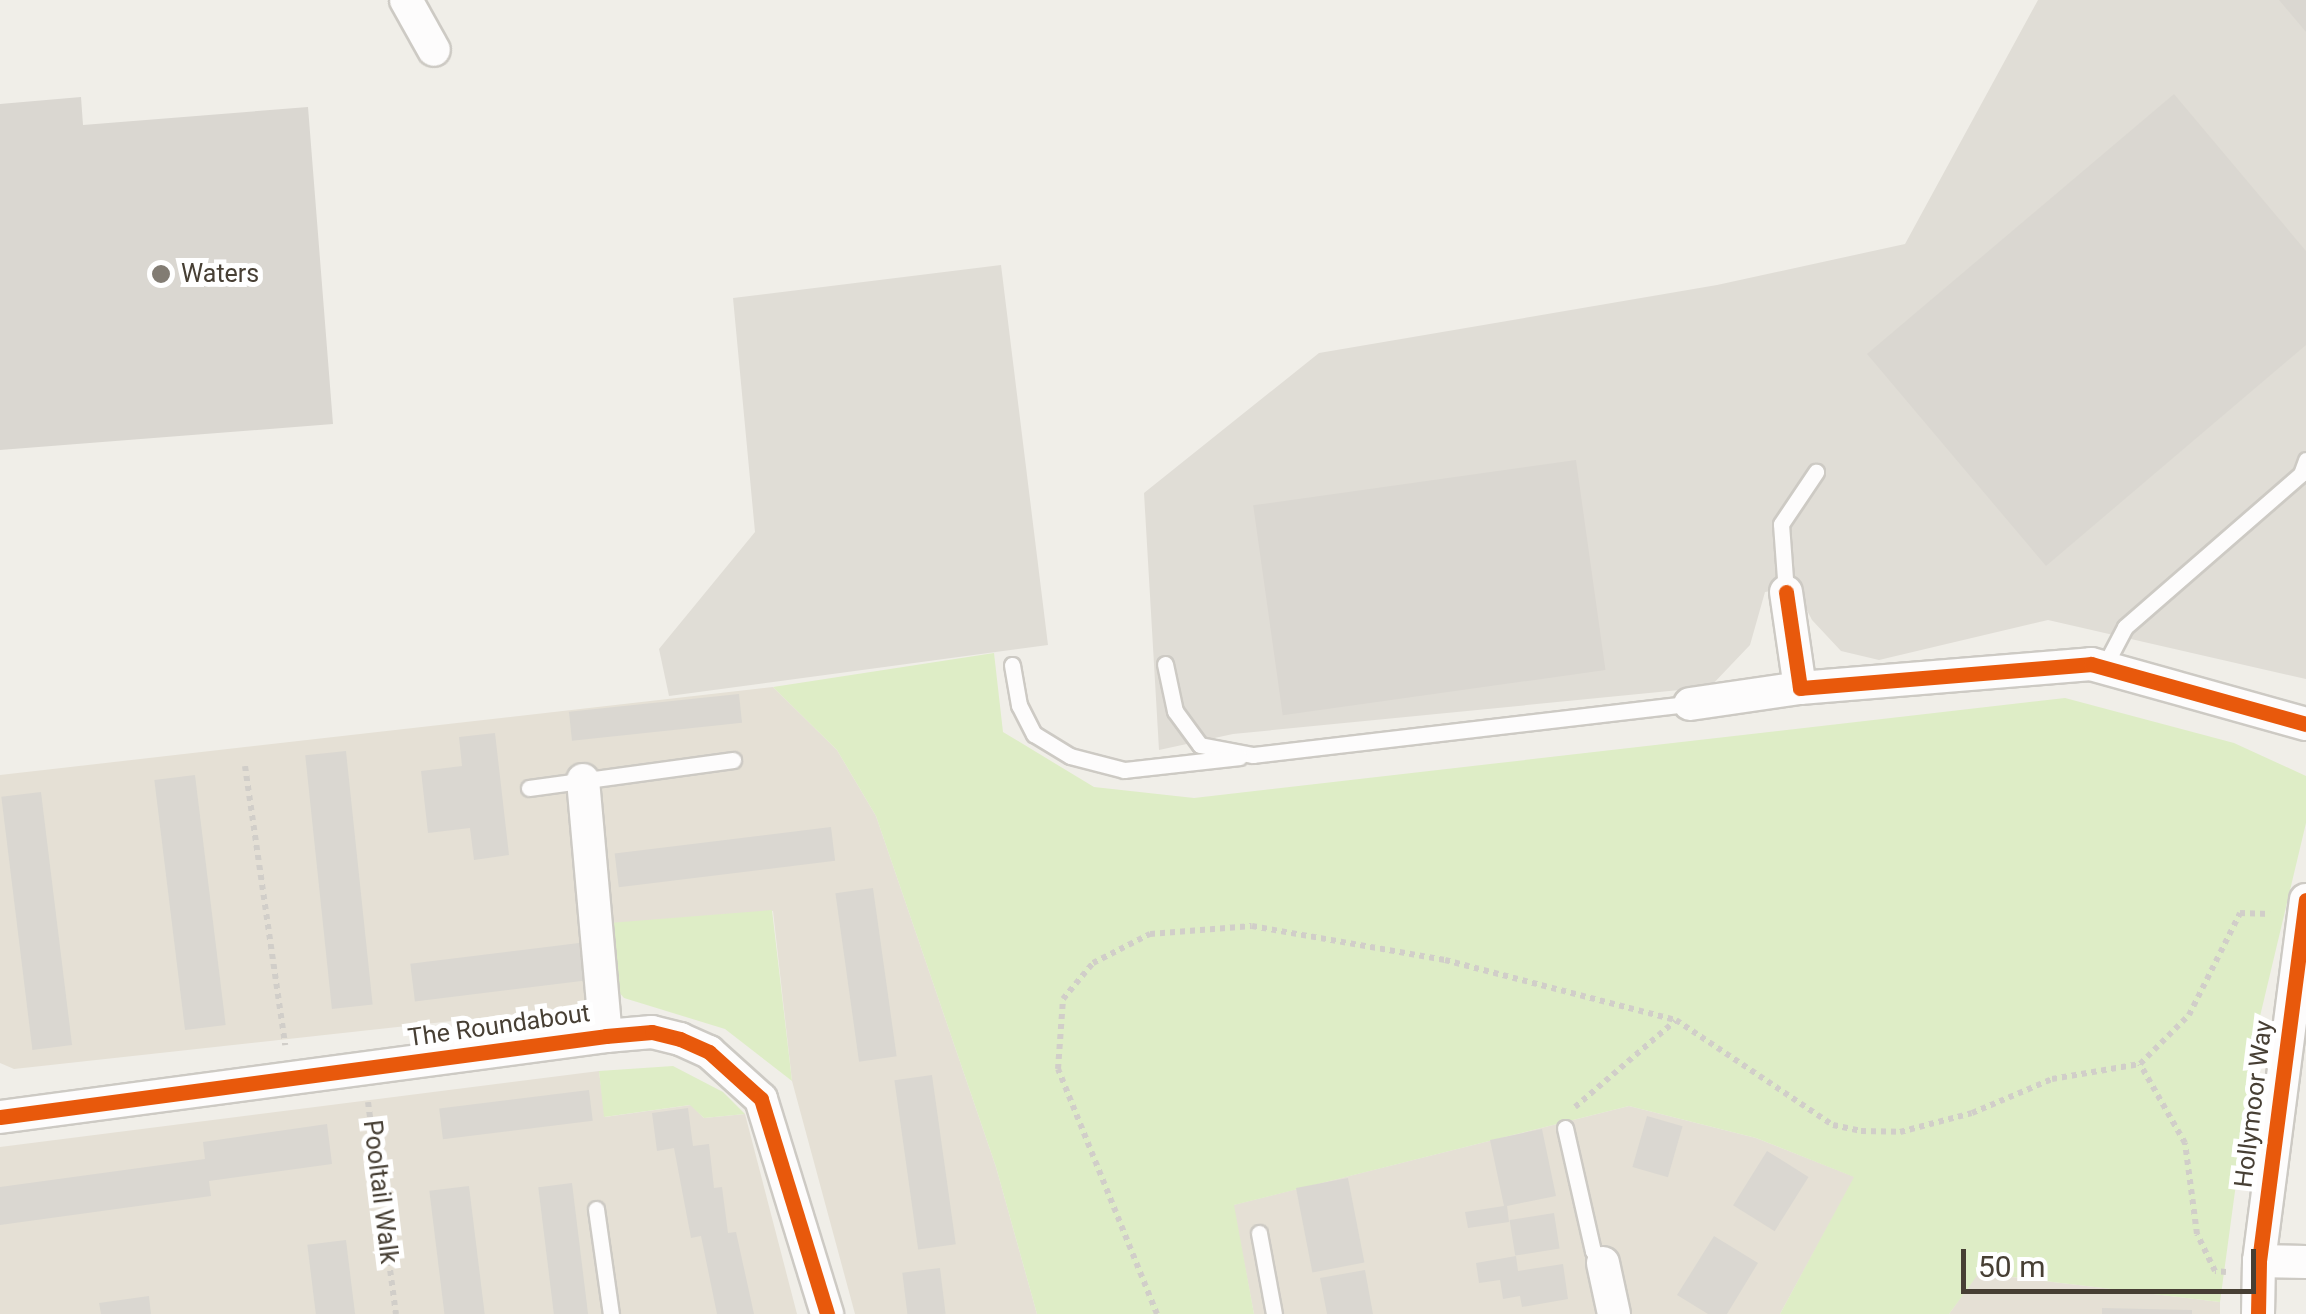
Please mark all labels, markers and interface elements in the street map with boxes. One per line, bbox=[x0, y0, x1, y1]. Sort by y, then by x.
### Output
place label: Waters bbox=[181, 259, 259, 289]
marker: Waters bbox=[150, 263, 172, 285]
street label: The Roundabout bbox=[406, 998, 592, 1054]
street label: Hollymoor Way bbox=[2229, 1019, 2279, 1189]
street label: Pooltail Walk bbox=[356, 1118, 404, 1266]
scale bar bbox=[1966, 1229, 2261, 1291]
text: 50 m bbox=[1978, 1249, 2045, 1284]

